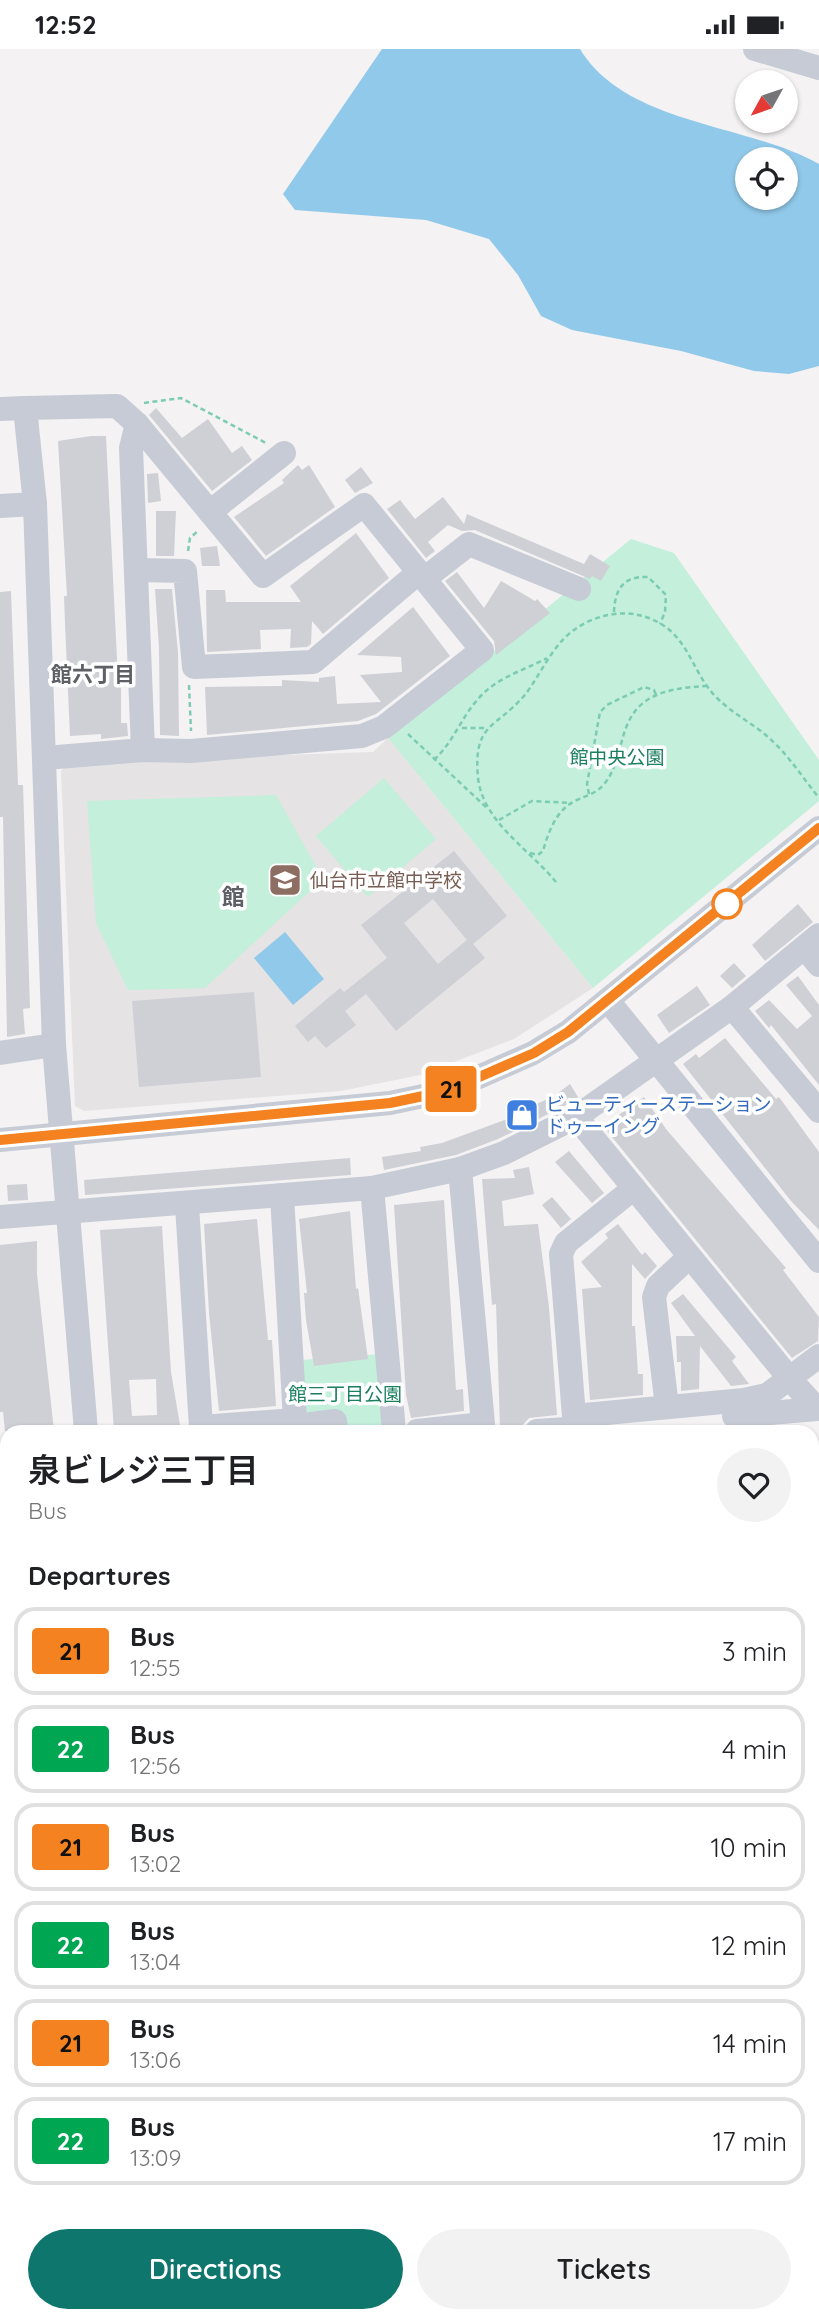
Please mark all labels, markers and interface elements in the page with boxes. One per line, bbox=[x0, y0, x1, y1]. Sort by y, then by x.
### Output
text: 12:52 bbox=[35, 8, 97, 41]
north arrow bbox=[735, 70, 798, 133]
map controls bbox=[735, 70, 798, 210]
button: locate bbox=[735, 147, 798, 210]
district label: 館六丁目 bbox=[51, 661, 135, 687]
park label: 館中央公園 bbox=[569, 745, 665, 769]
school or university icon: 仙台市立館中学校 bbox=[266, 861, 304, 899]
place label: 仙台市立館中学校 bbox=[310, 868, 462, 892]
district label: 館 bbox=[222, 882, 245, 911]
unlabelled marker bbox=[712, 889, 742, 919]
line badge: 21 bbox=[420, 1066, 482, 1112]
text: 21 bbox=[440, 1074, 463, 1104]
place label: ビューティーステーション ドゥーイング bbox=[546, 1092, 772, 1138]
shop icon: ビューティーステーション ドゥーイング bbox=[503, 1096, 541, 1134]
park label: 館三丁目公園 bbox=[288, 1382, 402, 1406]
button: heart bbox=[717, 1448, 791, 1522]
text: 泉ビレジ三丁目 bbox=[28, 1449, 259, 1490]
text: Bus bbox=[28, 1496, 67, 1525]
text: Departures bbox=[28, 1559, 171, 1592]
text: Bus bbox=[130, 1620, 175, 1653]
text: 3 min bbox=[722, 1635, 787, 1668]
text: 21 bbox=[59, 1636, 82, 1666]
text: 12:55 bbox=[130, 1653, 181, 1682]
text: Bus bbox=[130, 1718, 175, 1751]
text: 4 min bbox=[722, 1733, 787, 1766]
text: 22 bbox=[57, 1734, 84, 1764]
text: 12:56 bbox=[130, 1751, 180, 1780]
text: Bus bbox=[130, 1816, 175, 1849]
text: 10 min bbox=[711, 1831, 787, 1864]
text: 21 bbox=[59, 1832, 82, 1862]
text: 13:02 bbox=[130, 1849, 181, 1878]
text: Bus bbox=[130, 1914, 175, 1947]
text: 12 min bbox=[712, 1929, 787, 1962]
text: 22 bbox=[57, 1930, 84, 1960]
text: 13:04 bbox=[130, 1947, 181, 1976]
text: Bus bbox=[130, 2012, 175, 2045]
text: 14 min bbox=[713, 2027, 787, 2060]
text: 21 bbox=[59, 2028, 82, 2058]
text: 13:06 bbox=[130, 2045, 181, 2074]
text: Bus bbox=[130, 2110, 175, 2143]
text: 17 min bbox=[713, 2125, 787, 2158]
text: 22 bbox=[57, 2126, 84, 2156]
text: 13:09 bbox=[130, 2143, 181, 2172]
button: Directions bbox=[28, 2229, 403, 2309]
button: Tickets bbox=[417, 2229, 791, 2309]

